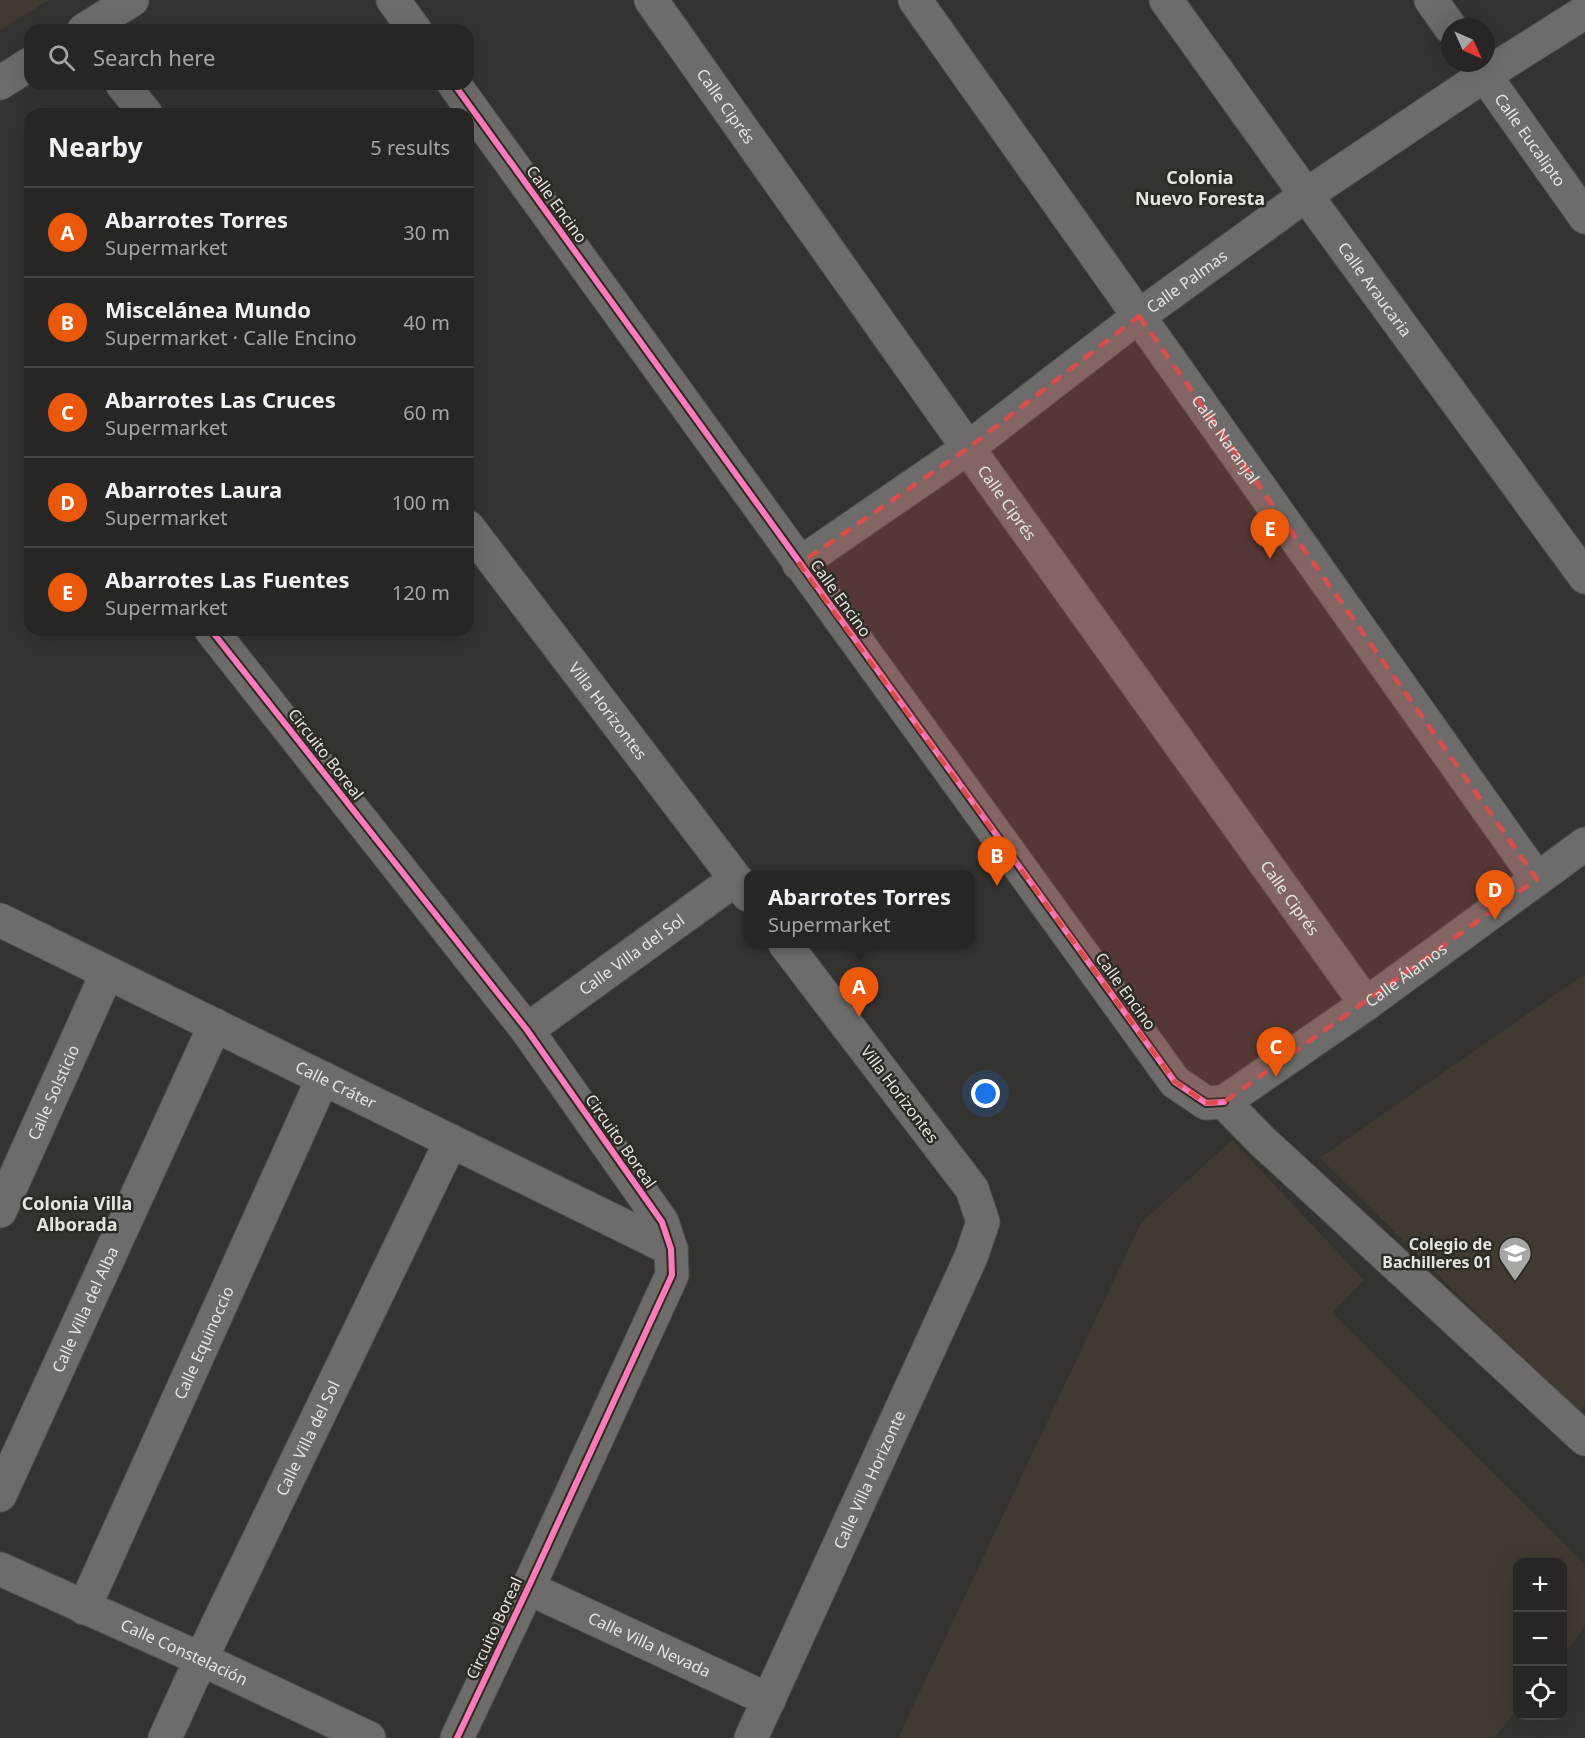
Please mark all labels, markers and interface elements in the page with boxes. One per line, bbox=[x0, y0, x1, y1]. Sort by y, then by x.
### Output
north arrow bbox=[1441, 18, 1495, 72]
search box bbox=[24, 24, 474, 90]
icon: search bbox=[45, 41, 78, 74]
text: Search here bbox=[93, 42, 215, 72]
street label: Calle Ciprés bbox=[692, 64, 760, 148]
street label: Calle Eucalipto bbox=[1490, 89, 1571, 191]
text: Nearby bbox=[48, 129, 143, 165]
text: 5 results bbox=[370, 134, 450, 161]
street label: Calle Encino bbox=[521, 161, 593, 247]
district label: Colonia Nuevo Foresta bbox=[1135, 165, 1265, 210]
text: Abarrotes Torres bbox=[105, 204, 288, 234]
text: A bbox=[61, 219, 74, 246]
text: 30 m bbox=[403, 219, 450, 246]
text: Supermarket bbox=[105, 234, 228, 261]
street label: Calle Araucaria bbox=[1333, 238, 1417, 341]
street label: Calle Palmas bbox=[1142, 245, 1232, 318]
text: Miscelánea Mundo bbox=[105, 294, 311, 324]
text: B bbox=[61, 309, 74, 336]
text: 40 m bbox=[403, 309, 450, 336]
text: Supermarket · Calle Encino bbox=[105, 324, 357, 351]
text: Abarrotes Las Cruces bbox=[105, 384, 336, 414]
street label: Calle Naranjal bbox=[1187, 390, 1265, 488]
text: C bbox=[61, 399, 74, 426]
text: 60 m bbox=[403, 399, 450, 426]
text: Supermarket bbox=[105, 414, 228, 441]
street label: Calle Ciprés bbox=[973, 461, 1042, 545]
text: Abarrotes Laura bbox=[105, 474, 282, 504]
text: D bbox=[60, 489, 75, 516]
text: 100 m bbox=[392, 489, 450, 516]
text: Supermarket bbox=[105, 504, 228, 531]
pin: E bbox=[1250, 510, 1290, 559]
street label: Calle Encino bbox=[805, 555, 877, 641]
text: Abarrotes Las Fuentes bbox=[105, 564, 350, 594]
text: E bbox=[62, 579, 73, 606]
text: 120 m bbox=[392, 579, 450, 606]
text: Supermarket bbox=[105, 594, 228, 621]
street label: Villa Horizontes bbox=[564, 658, 652, 764]
street label: Circuito Boreal bbox=[283, 704, 369, 804]
pin: B bbox=[978, 836, 1016, 886]
street label: Calle Ciprés bbox=[1256, 856, 1324, 940]
popup bbox=[744, 870, 975, 948]
pin: D bbox=[1476, 870, 1514, 920]
text: Abarrotes Torres bbox=[768, 881, 951, 911]
street label: Calle Villa del Sol bbox=[574, 909, 689, 1000]
text: Supermarket bbox=[768, 911, 891, 938]
street label: Calle Álamos bbox=[1361, 938, 1451, 1012]
street label: Calle Encino bbox=[1090, 948, 1162, 1034]
pin: A bbox=[840, 968, 878, 1017]
pin: C bbox=[1256, 1028, 1296, 1077]
street label: Calle Solsticio bbox=[22, 1041, 84, 1144]
street label: Villa Horizontes bbox=[856, 1041, 944, 1147]
street label: Calle Cráter bbox=[292, 1056, 380, 1114]
your location bbox=[971, 1079, 1000, 1108]
street label: Circuito Boreal bbox=[580, 1089, 662, 1193]
district label: Colonia Villa Alborada bbox=[22, 1191, 132, 1236]
place label: Colegio de Bachilleres 01 bbox=[1382, 1233, 1492, 1273]
school or university icon: Colegio de Bachilleres 01 bbox=[1497, 1235, 1533, 1282]
street label: Calle Villa del Alba bbox=[47, 1243, 123, 1376]
street label: Calle Equinoccio bbox=[168, 1283, 239, 1403]
street label: Calle Villa del Sol bbox=[270, 1377, 345, 1500]
street label: Calle Villa Horizonte bbox=[828, 1407, 910, 1553]
map controls bbox=[1513, 1558, 1567, 1720]
button: + bbox=[1513, 1558, 1567, 1612]
street label: Circuito Boreal bbox=[461, 1573, 527, 1683]
street label: Calle Villa Nevada bbox=[585, 1607, 714, 1682]
button: − bbox=[1513, 1612, 1567, 1666]
street label: Calle Constelación bbox=[117, 1613, 251, 1690]
button: locate bbox=[1513, 1666, 1567, 1720]

